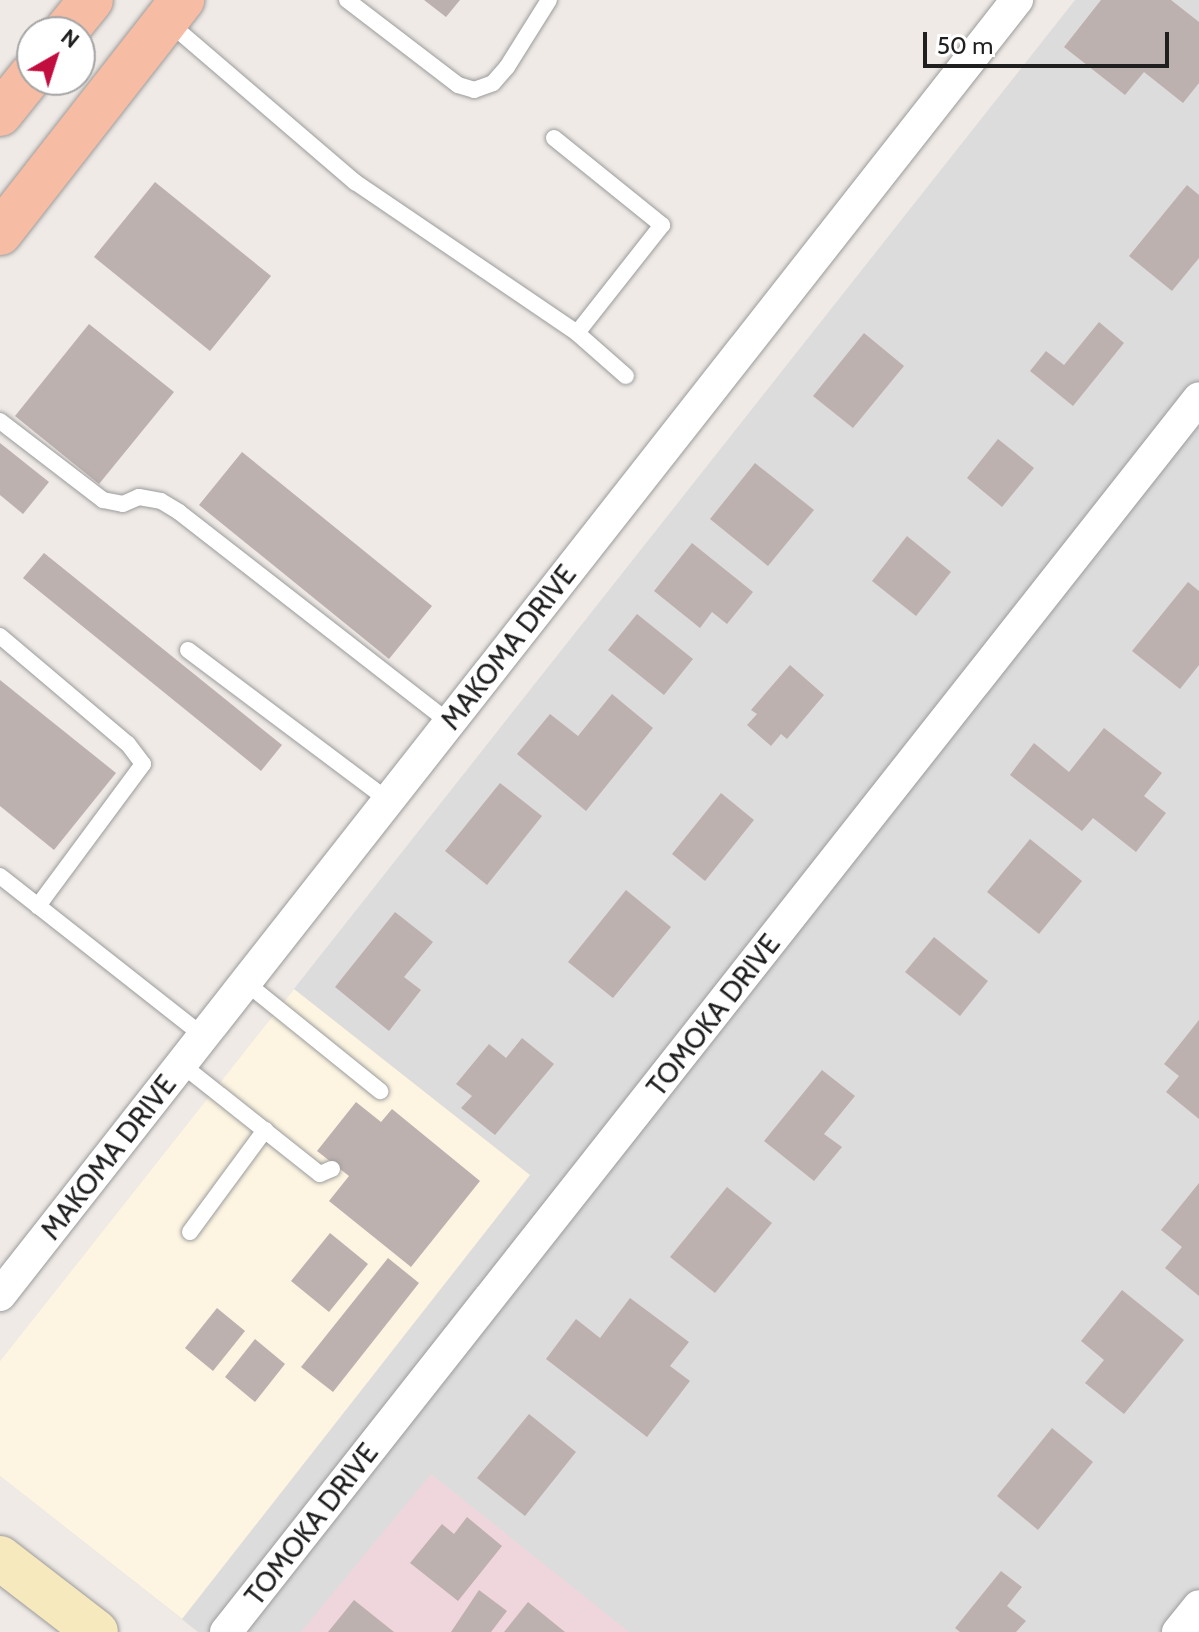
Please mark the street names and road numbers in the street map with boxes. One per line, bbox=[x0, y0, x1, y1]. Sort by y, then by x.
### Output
street label: MAKOMA DRIVE bbox=[433, 558, 583, 736]
street label: TOMOKA DRIVE bbox=[639, 927, 787, 1103]
street label: MAKOMA DRIVE bbox=[33, 1068, 183, 1246]
street label: TOMOKA DRIVE bbox=[237, 1436, 385, 1612]

